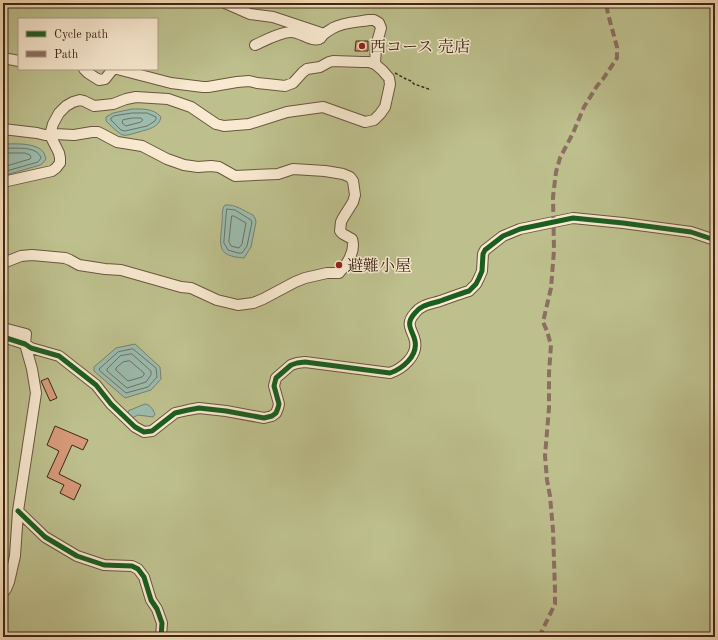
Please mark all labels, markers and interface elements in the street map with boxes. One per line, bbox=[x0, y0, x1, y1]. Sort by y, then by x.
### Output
legend bbox=[18, 18, 158, 70]
text: Cycle path bbox=[54, 29, 109, 41]
place label: 西コース 売店 bbox=[370, 38, 470, 56]
marker: 西コース 売店 bbox=[357, 41, 367, 51]
text: Path bbox=[54, 49, 79, 61]
place label: 避難小屋 bbox=[347, 257, 411, 275]
marker: 避難小屋 bbox=[334, 260, 344, 270]

